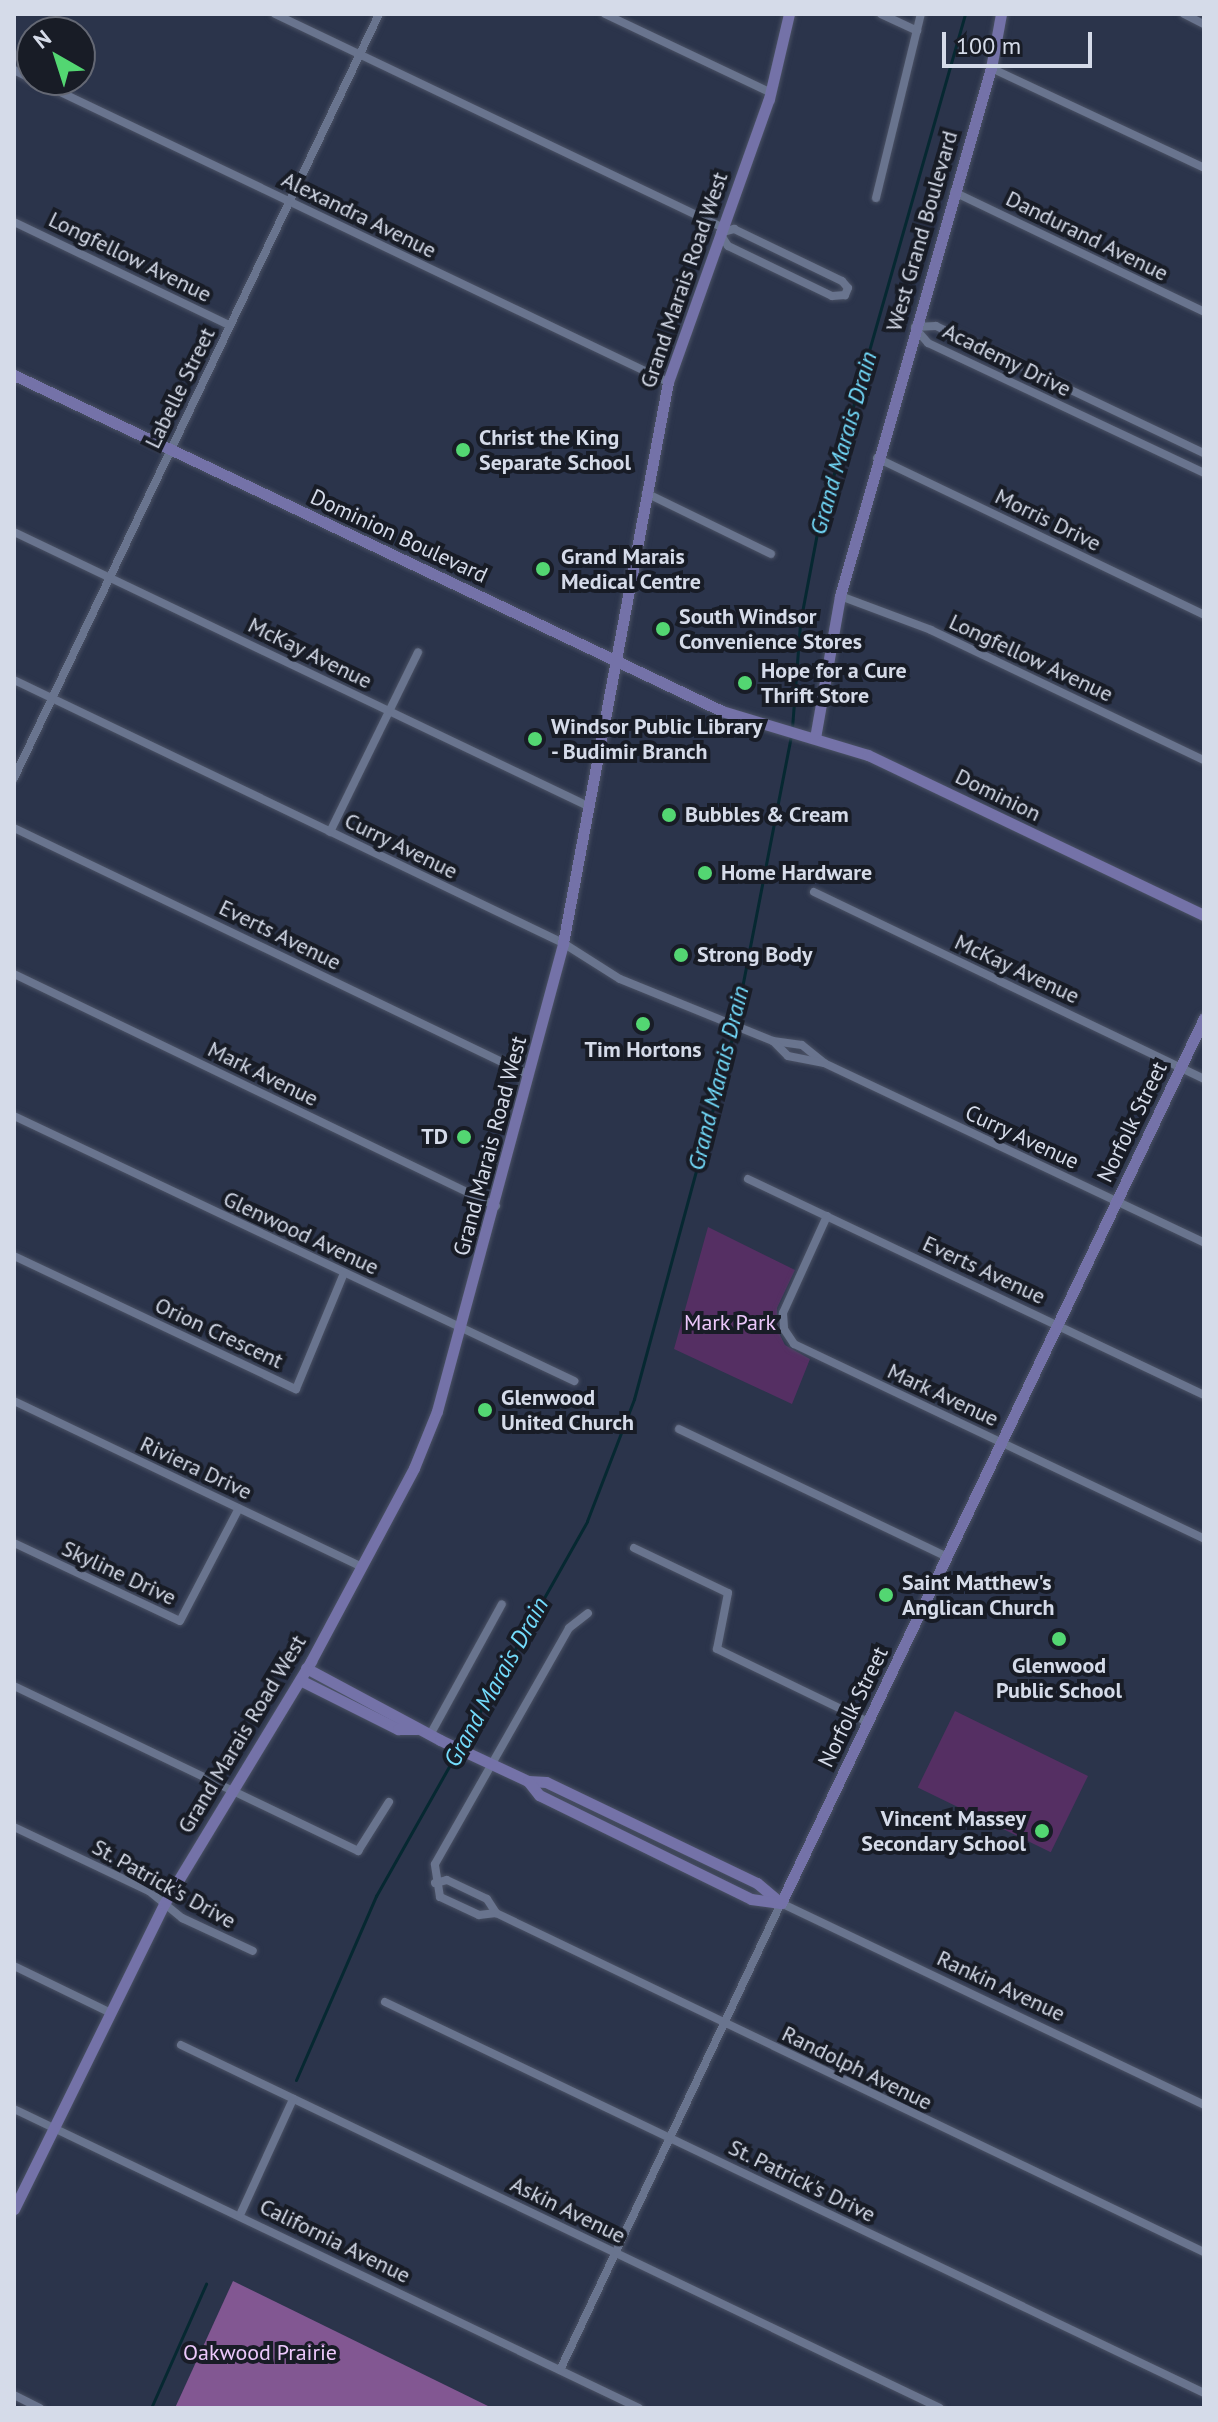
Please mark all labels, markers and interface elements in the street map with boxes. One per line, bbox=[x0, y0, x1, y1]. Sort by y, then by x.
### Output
north arrow bbox=[16, 16, 96, 96]
scale bar bbox=[946, 16, 1096, 66]
text: N bbox=[28, 23, 57, 54]
text: 100 m bbox=[956, 30, 1021, 61]
street label: West Grand Boulevard bbox=[881, 128, 963, 334]
street label: Alexandra Avenue bbox=[277, 166, 441, 264]
street label: Grand Marais Road West bbox=[635, 168, 733, 392]
street label: Dandurand Avenue bbox=[1001, 185, 1173, 287]
street label: Longfellow Avenue bbox=[44, 206, 216, 308]
street label: Academy Drive bbox=[938, 318, 1076, 402]
street label: Labelle Street bbox=[139, 323, 221, 453]
water label: Grand Marais Drain bbox=[803, 348, 883, 538]
place label: Christ the King Separate School bbox=[479, 424, 631, 476]
marker: Christ the King Separate School bbox=[454, 441, 472, 459]
street label: Dominion Boulevard bbox=[306, 483, 492, 589]
street label: Morris Drive bbox=[991, 483, 1105, 557]
place label: Grand Marais Medical Centre bbox=[561, 543, 701, 594]
marker: Grand Marais Medical Centre bbox=[532, 558, 554, 580]
place label: South Windsor Convenience Stores bbox=[679, 603, 862, 654]
street label: Longfellow Avenue bbox=[944, 608, 1118, 708]
street label: McKay Avenue bbox=[243, 611, 377, 695]
marker: South Windsor Convenience Stores bbox=[654, 620, 672, 638]
place label: Hope for a Cure Thrift Store bbox=[761, 657, 907, 708]
marker: Hope for a Cure Thrift Store bbox=[736, 674, 754, 692]
place label: Windsor Public Library - Budimir Branch bbox=[551, 713, 763, 764]
marker: Windsor Public Library - Budimir Branch bbox=[526, 730, 544, 748]
street label: Dominion bbox=[951, 763, 1045, 827]
place label: Bubbles & Cream bbox=[685, 802, 849, 828]
marker: Bubbles & Cream bbox=[660, 806, 678, 824]
street label: Curry Avenue bbox=[340, 807, 462, 885]
place label: Home Hardware bbox=[721, 860, 872, 886]
marker: Home Hardware bbox=[696, 864, 714, 882]
street label: Everts Avenue bbox=[215, 894, 345, 976]
street label: McKay Avenue bbox=[950, 928, 1084, 1010]
place label: Strong Body bbox=[697, 942, 812, 968]
marker: Strong Body bbox=[672, 946, 690, 964]
water label: Grand Marais Drain bbox=[681, 983, 755, 1173]
marker: Tim Hortons bbox=[634, 1015, 652, 1033]
street label: Grand Marais Road West bbox=[448, 1033, 532, 1259]
street label: Mark Avenue bbox=[203, 1036, 323, 1112]
place label: Tim Hortons bbox=[585, 1037, 701, 1063]
street label: Norfolk Street bbox=[1091, 1057, 1173, 1187]
street label: Curry Avenue bbox=[960, 1099, 1084, 1175]
place label: TD bbox=[421, 1124, 448, 1150]
marker: TD bbox=[455, 1128, 473, 1146]
street label: Glenwood Avenue bbox=[219, 1185, 383, 1281]
street label: Everts Avenue bbox=[918, 1230, 1050, 1310]
street label: Orion Crescent bbox=[151, 1292, 287, 1374]
park label: Mark Park bbox=[684, 1310, 776, 1336]
street label: Mark Avenue bbox=[883, 1357, 1003, 1433]
place label: Glenwood United Church bbox=[501, 1384, 634, 1436]
marker: Glenwood United Church bbox=[476, 1401, 494, 1419]
street label: Riviera Drive bbox=[136, 1431, 256, 1505]
street label: Skyline Drive bbox=[58, 1535, 180, 1611]
place label: Saint Matthew's Anglican Church bbox=[902, 1569, 1055, 1620]
marker: Saint Matthew's Anglican Church bbox=[877, 1586, 895, 1604]
water label: Grand Marais Drain bbox=[437, 1592, 555, 1772]
street label: Grand Marais Road West bbox=[172, 1630, 312, 1838]
marker: Glenwood Public School bbox=[1050, 1630, 1068, 1648]
street label: Norfolk Street bbox=[812, 1642, 894, 1772]
place label: Glenwood Public School bbox=[996, 1652, 1122, 1704]
place label: Vincent Massey Secondary School bbox=[860, 1805, 1026, 1856]
marker: Vincent Massey Secondary School bbox=[1033, 1822, 1051, 1840]
street label: St. Patrick's Drive bbox=[87, 1833, 241, 1935]
street label: Rankin Avenue bbox=[932, 1945, 1070, 2027]
street label: Randolph Avenue bbox=[777, 2020, 937, 2116]
street label: St. Patrick's Drive bbox=[724, 2134, 880, 2228]
street label: Askin Avenue bbox=[506, 2171, 630, 2249]
street label: California Avenue bbox=[255, 2193, 415, 2289]
park label: Oakwood Prairie bbox=[183, 2340, 337, 2366]

